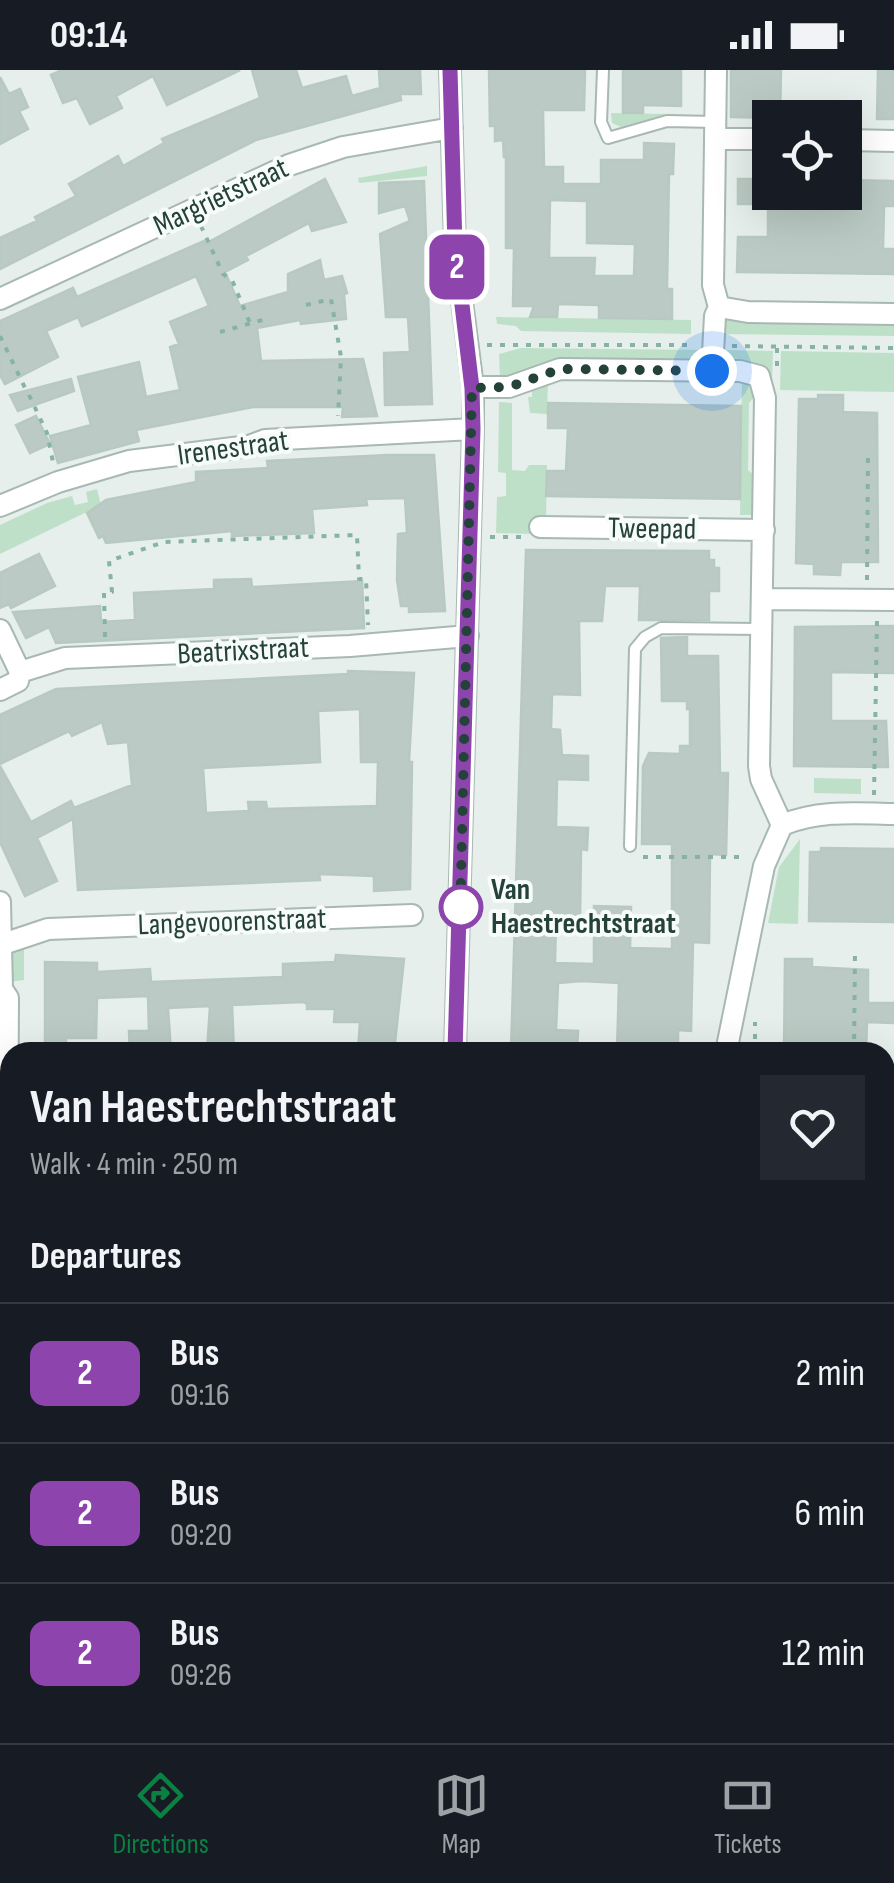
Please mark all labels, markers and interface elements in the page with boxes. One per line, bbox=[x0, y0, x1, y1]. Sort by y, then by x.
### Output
text: 09:14 bbox=[50, 13, 127, 58]
map controls bbox=[752, 100, 862, 210]
button: locate bbox=[752, 100, 862, 210]
street label: Margrietstraat bbox=[148, 150, 294, 244]
line badge: 2 bbox=[424, 234, 490, 300]
text: 2 bbox=[449, 246, 465, 289]
your location bbox=[687, 346, 737, 396]
street label: Irenestraat bbox=[175, 422, 291, 474]
street label: Tweepad bbox=[608, 510, 696, 548]
street label: Beatrixstraat bbox=[176, 630, 310, 672]
place label: Van Haestrechtstraat bbox=[491, 872, 676, 942]
marker: Van Haestrechtstraat bbox=[440, 886, 482, 928]
street label: Langevoorenstraat bbox=[137, 901, 327, 943]
button: heart bbox=[760, 1075, 865, 1180]
text: Van Haestrechtstraat bbox=[30, 1079, 396, 1136]
text: Walk · 4 min · 250 m bbox=[30, 1145, 238, 1184]
text: Departures bbox=[30, 1234, 182, 1279]
text: Bus bbox=[170, 1331, 219, 1376]
text: 2 min bbox=[796, 1351, 865, 1396]
text: 2 bbox=[77, 1352, 93, 1395]
text: 09:16 bbox=[170, 1376, 230, 1415]
text: Bus bbox=[170, 1471, 219, 1516]
text: 6 min bbox=[795, 1491, 865, 1536]
text: 2 bbox=[77, 1492, 93, 1535]
text: 09:20 bbox=[170, 1516, 232, 1555]
text: Bus bbox=[170, 1611, 219, 1656]
text: 12 min bbox=[782, 1631, 865, 1676]
text: 2 bbox=[77, 1632, 93, 1675]
text: 09:26 bbox=[170, 1656, 232, 1695]
tab: Directions bbox=[113, 1768, 209, 1861]
tab: Map bbox=[434, 1768, 489, 1861]
tab: Tickets bbox=[714, 1768, 781, 1861]

